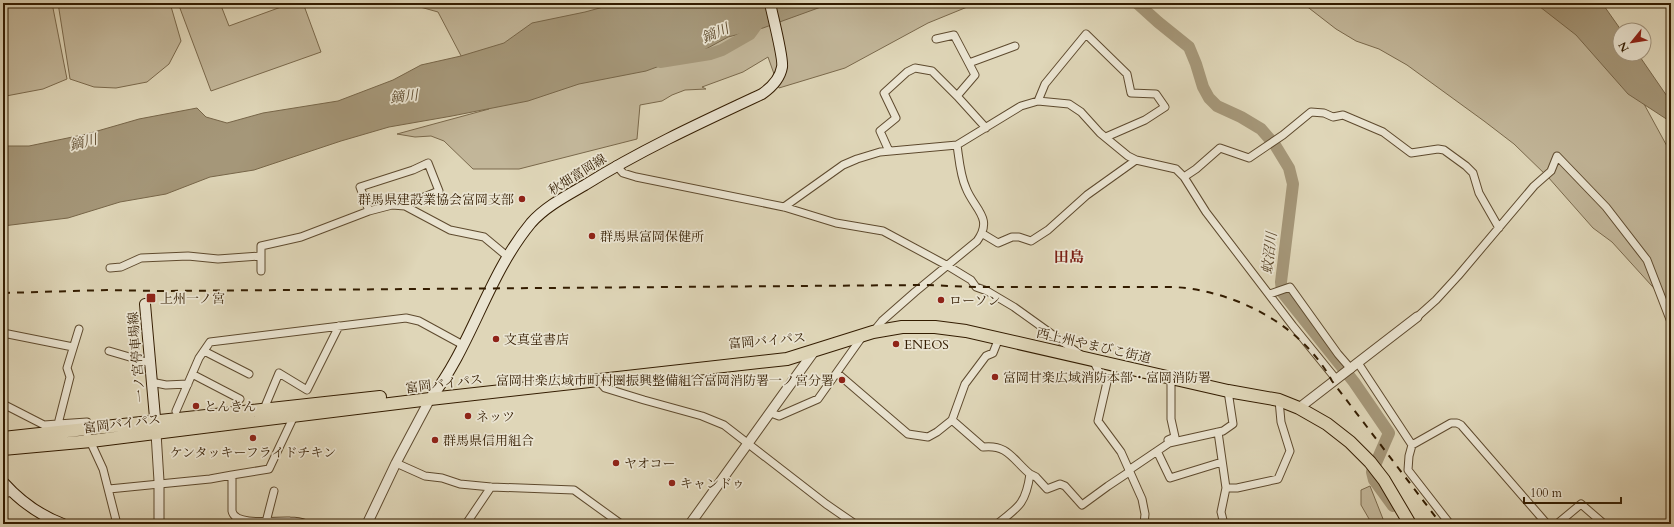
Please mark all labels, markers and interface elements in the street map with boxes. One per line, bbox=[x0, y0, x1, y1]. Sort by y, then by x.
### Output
water label: 鏑川 bbox=[699, 18, 734, 48]
north arrow bbox=[1612, 22, 1652, 62]
text: N bbox=[1615, 38, 1633, 55]
water label: 鏑川 bbox=[389, 85, 421, 107]
water label: 鏑川 bbox=[67, 129, 101, 155]
street label: 秋畑富岡線 bbox=[545, 150, 610, 200]
place label: 群馬県建設業協会富岡支部 bbox=[358, 191, 514, 209]
marker: 群馬県建設業協会富岡支部 bbox=[517, 194, 527, 204]
place label: 群馬県富岡保健所 bbox=[600, 228, 704, 246]
water label: 蚊沼川 bbox=[1258, 229, 1282, 275]
marker: 群馬県富岡保健所 bbox=[587, 231, 597, 241]
district label: 田島 bbox=[1054, 247, 1084, 267]
place label: 上州一ノ宮 bbox=[160, 290, 225, 308]
marker: 上州一ノ宮 bbox=[145, 292, 157, 304]
place label: ローソン bbox=[949, 292, 1000, 310]
marker: ローソン bbox=[936, 295, 946, 305]
street label: 一ノ宮停車場線 bbox=[124, 311, 150, 403]
street label: 西上州やまびこ街道 bbox=[1035, 324, 1153, 368]
street label: 富岡バイパス bbox=[728, 329, 807, 353]
place label: 文真堂書店 bbox=[504, 331, 569, 349]
marker: 文真堂書店 bbox=[491, 334, 501, 344]
place label: ENEOS bbox=[904, 336, 949, 354]
marker: ENEOS bbox=[891, 339, 901, 349]
place label: 富岡甘楽広域消防本部・富岡消防署 bbox=[1003, 369, 1211, 387]
street label: 富岡バイパス bbox=[404, 370, 484, 398]
place label: 富岡甘楽広域市町村圏振興整備組合富岡消防署一ノ宮分署 bbox=[496, 372, 834, 390]
marker: 富岡甘楽広域消防本部・富岡消防署 bbox=[990, 372, 1000, 382]
marker: 富岡甘楽広域市町村圏振興整備組合富岡消防署一ノ宮分署 bbox=[837, 375, 847, 385]
place label: とんきん bbox=[204, 398, 256, 416]
marker: とんきん bbox=[191, 401, 201, 411]
place label: ネッツ bbox=[476, 408, 515, 426]
street label: 富岡バイパス bbox=[82, 410, 162, 438]
marker: ネッツ bbox=[463, 411, 473, 421]
place label: 群馬県信用組合 bbox=[443, 432, 534, 450]
marker: ケンタッキーフライドチキン bbox=[248, 433, 258, 443]
marker: 群馬県信用組合 bbox=[430, 435, 440, 445]
place label: ケンタッキーフライドチキン bbox=[170, 444, 336, 462]
place label: ヤオコー bbox=[624, 455, 675, 473]
marker: ヤオコー bbox=[611, 458, 621, 468]
place label: キャンドゥ bbox=[680, 475, 745, 493]
marker: キャンドゥ bbox=[667, 478, 677, 488]
scale bar bbox=[1524, 479, 1621, 505]
text: 100 m bbox=[1530, 485, 1563, 501]

